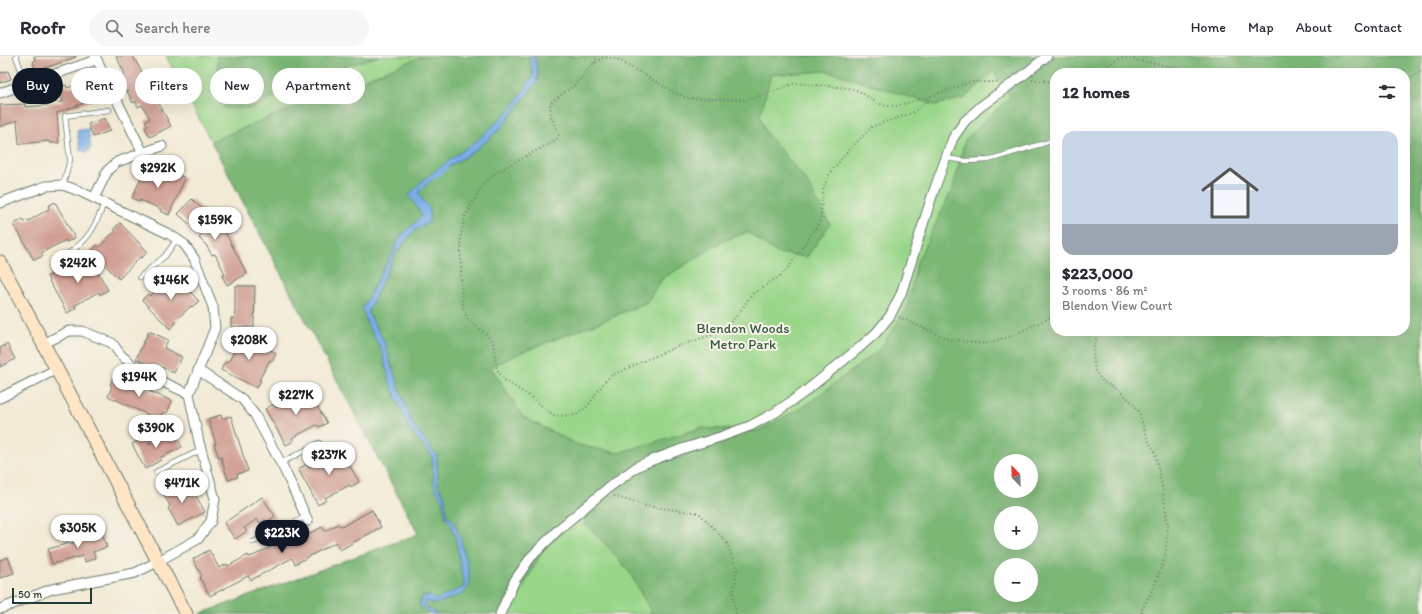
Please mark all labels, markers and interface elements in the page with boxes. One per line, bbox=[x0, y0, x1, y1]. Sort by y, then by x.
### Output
search box bbox=[89, 10, 369, 46]
text: Roofr bbox=[20, 16, 65, 39]
icon: search bbox=[103, 17, 125, 39]
text: Search here bbox=[135, 19, 210, 37]
text: Home bbox=[1191, 19, 1226, 36]
text: Map bbox=[1248, 19, 1274, 36]
text: About bbox=[1296, 19, 1332, 36]
text: Contact bbox=[1354, 19, 1402, 36]
chip: Buy bbox=[12, 68, 63, 104]
chip: Rent bbox=[71, 68, 127, 104]
chip: Filters bbox=[135, 68, 202, 104]
chip: New bbox=[210, 68, 264, 104]
chip: Apartment bbox=[272, 68, 365, 104]
icon: filters bbox=[1376, 81, 1398, 103]
text: 12 homes bbox=[1062, 82, 1130, 102]
pin: $292K bbox=[130, 155, 186, 189]
icon: home bbox=[1194, 157, 1266, 229]
text: $292K bbox=[140, 160, 176, 175]
pin: $159K bbox=[187, 207, 243, 241]
text: $159K bbox=[198, 212, 232, 227]
pin: $242K bbox=[50, 250, 106, 284]
text: $242K bbox=[60, 255, 96, 270]
text: $223,000 bbox=[1062, 263, 1133, 283]
pin: $146K bbox=[143, 267, 199, 301]
text: $146K bbox=[153, 272, 189, 287]
text: 3 rooms · 86 m² bbox=[1062, 283, 1148, 298]
text: Blendon View Court bbox=[1062, 298, 1172, 313]
park label: Blendon Woods Metro Park bbox=[697, 320, 789, 353]
pin: $208K bbox=[221, 327, 277, 361]
text: $208K bbox=[231, 332, 267, 347]
pin: $194K bbox=[111, 364, 167, 398]
text: $194K bbox=[121, 369, 157, 384]
pin: $227K bbox=[268, 382, 324, 416]
text: $227K bbox=[278, 387, 314, 402]
pin: $390K bbox=[128, 415, 184, 449]
text: $390K bbox=[138, 420, 174, 435]
pin: $237K bbox=[301, 442, 357, 476]
text: $237K bbox=[311, 447, 347, 462]
north arrow bbox=[994, 454, 1038, 498]
map controls bbox=[994, 454, 1038, 602]
pin: $471K bbox=[154, 470, 210, 504]
text: $471K bbox=[164, 475, 200, 490]
button: + bbox=[994, 506, 1038, 550]
pin: $305K bbox=[50, 515, 106, 549]
text: $305K bbox=[60, 520, 96, 535]
pin: $223K bbox=[254, 520, 310, 554]
text: $223K bbox=[264, 525, 300, 540]
button: − bbox=[994, 558, 1038, 602]
scale bar bbox=[12, 586, 92, 605]
text: 50 m bbox=[18, 588, 42, 601]

